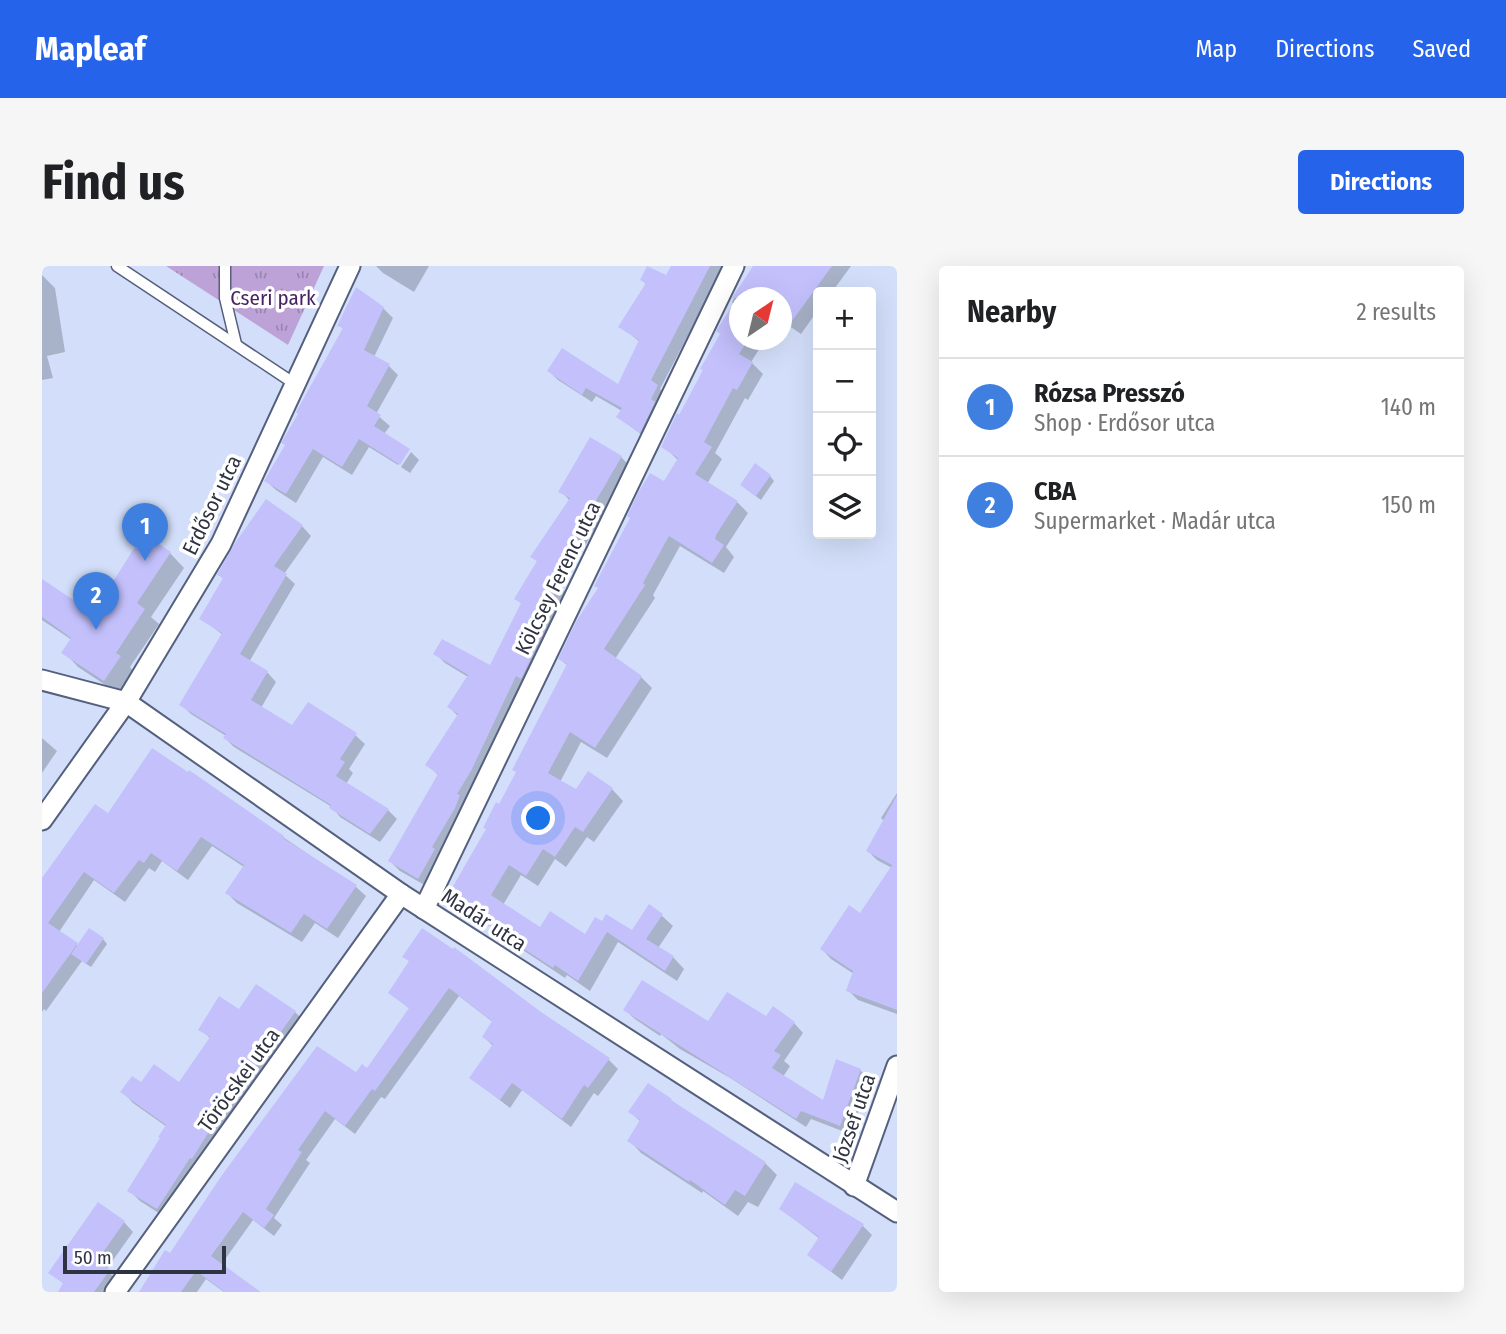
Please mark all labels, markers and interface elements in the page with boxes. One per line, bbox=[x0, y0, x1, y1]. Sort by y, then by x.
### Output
text: Mapleaf bbox=[35, 29, 146, 69]
text: Map bbox=[1196, 35, 1237, 63]
text: Directions bbox=[1275, 35, 1374, 63]
text: Saved bbox=[1412, 35, 1471, 63]
button: Directions bbox=[1298, 150, 1464, 214]
text: Find us bbox=[42, 153, 185, 212]
park label: Cseri park bbox=[230, 285, 316, 311]
north arrow bbox=[729, 287, 792, 350]
map controls bbox=[813, 287, 876, 539]
button: + bbox=[813, 287, 876, 350]
text: Nearby bbox=[967, 294, 1056, 330]
text: 2 results bbox=[1356, 298, 1436, 326]
button: − bbox=[813, 350, 876, 413]
text: Rózsa Presszó bbox=[1034, 378, 1185, 409]
text: 1 bbox=[985, 393, 995, 421]
text: 140 m bbox=[1381, 393, 1436, 421]
text: Shop · Erdősor utca bbox=[1034, 409, 1215, 437]
button: locate bbox=[813, 413, 876, 476]
street label: Erdősor utca bbox=[177, 451, 247, 559]
button: layers bbox=[813, 476, 876, 539]
text: CBA bbox=[1034, 476, 1076, 507]
text: 2 bbox=[985, 491, 995, 519]
text: 150 m bbox=[1381, 491, 1436, 519]
street label: Kölcsey Ferenc utca bbox=[510, 497, 606, 659]
pin: 1 bbox=[122, 503, 168, 561]
text: Supermarket · Madár utca bbox=[1034, 507, 1276, 535]
pin: 2 bbox=[73, 572, 119, 630]
your location bbox=[521, 801, 555, 835]
street label: Madár utca bbox=[437, 883, 531, 957]
street label: Töröcskei utca bbox=[193, 1023, 285, 1137]
street label: József utca bbox=[827, 1070, 881, 1166]
scale bar bbox=[63, 1243, 226, 1275]
text: 50 m bbox=[74, 1246, 112, 1269]

